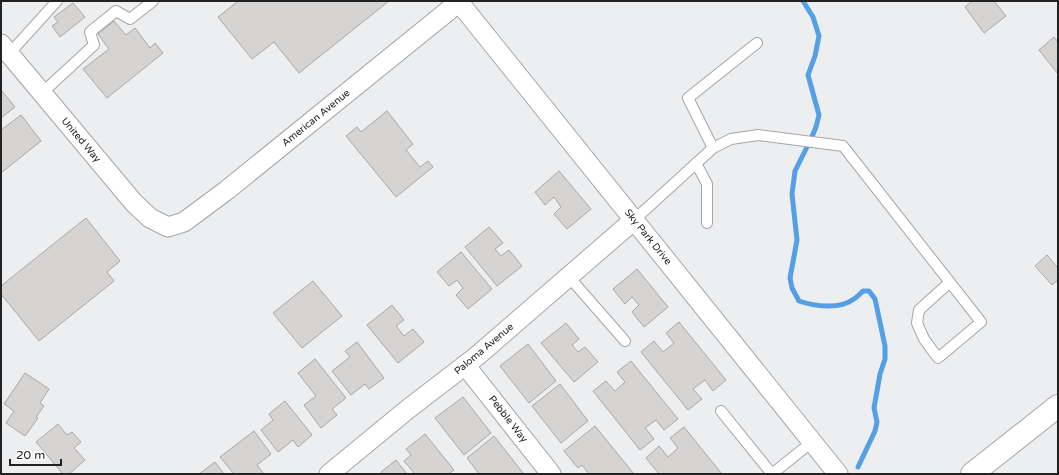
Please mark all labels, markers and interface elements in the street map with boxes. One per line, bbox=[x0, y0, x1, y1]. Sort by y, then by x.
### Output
street label: American Avenue bbox=[280, 87, 353, 149]
street label: United Way bbox=[59, 115, 104, 165]
street label: Sky Park Drive bbox=[622, 207, 674, 267]
street label: Paloma Avenue bbox=[452, 320, 516, 377]
street label: Pebble Way bbox=[486, 393, 530, 445]
scale bar bbox=[10, 441, 61, 467]
text: 20 m bbox=[16, 448, 45, 462]

